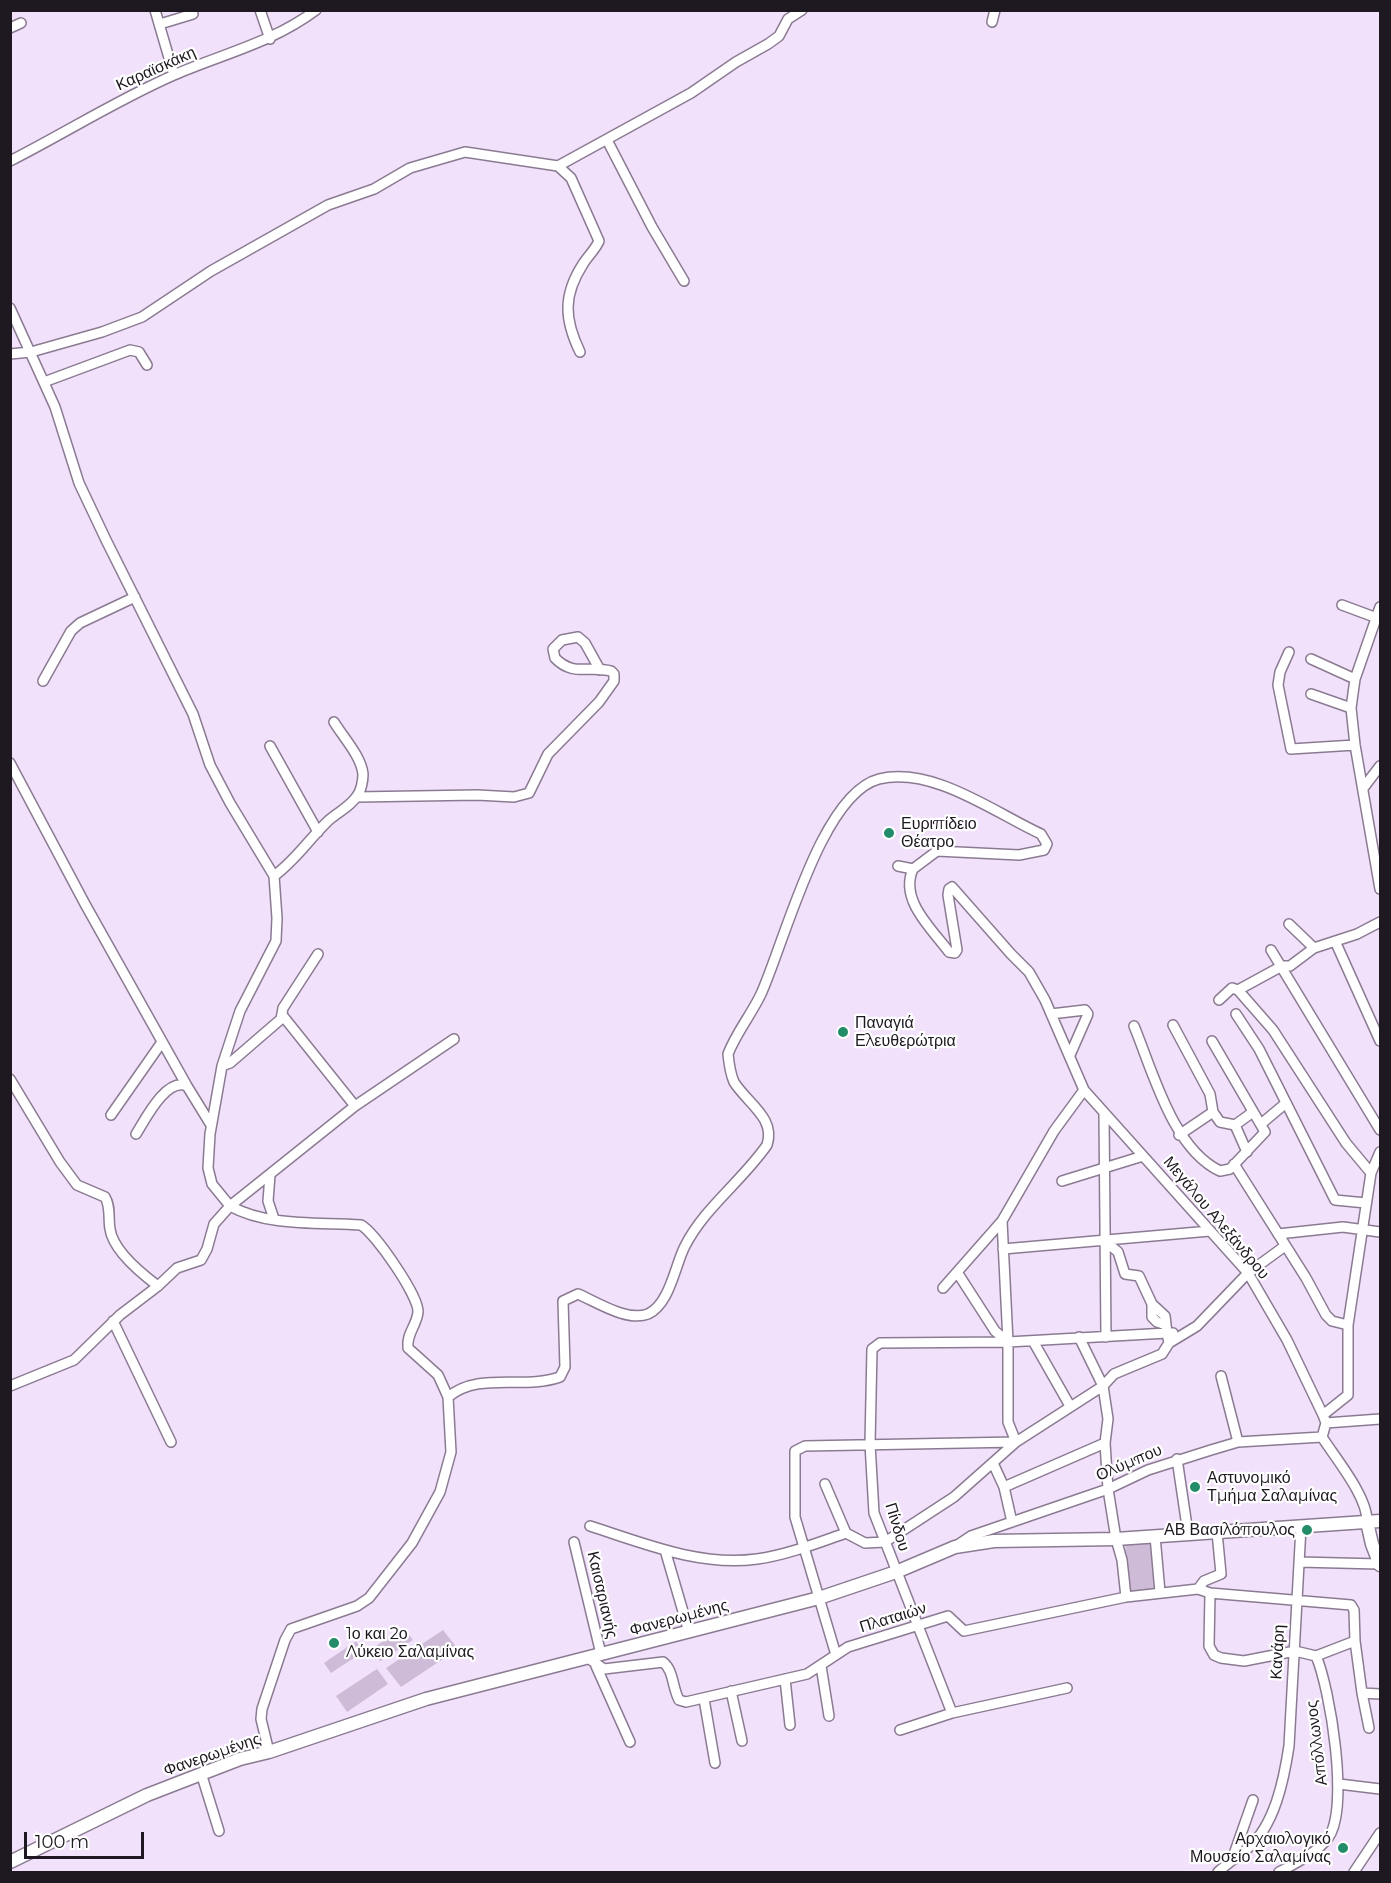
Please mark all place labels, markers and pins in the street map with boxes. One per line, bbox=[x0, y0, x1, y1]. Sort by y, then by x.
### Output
place label: Ευριπίδειο Θέατρο bbox=[901, 814, 977, 852]
marker: Ευριπίδειο Θέατρο bbox=[882, 826, 896, 840]
place label: Παναγιά Ελευθερώτρια bbox=[855, 1013, 956, 1051]
marker: Παναγιά Ελευθερώτρια bbox=[836, 1025, 850, 1039]
place label: Αστυνομικό Τμήμα Σαλαμίνας bbox=[1207, 1468, 1337, 1506]
marker: Αστυνομικό Τμήμα Σαλαμίνας bbox=[1188, 1480, 1202, 1494]
place label: ΑΒ Βασιλόπουλος bbox=[1164, 1520, 1295, 1540]
marker: ΑΒ Βασιλόπουλος bbox=[1300, 1523, 1314, 1537]
place label: 1ο και 2ο Λύκειο Σαλαμίνας bbox=[346, 1624, 474, 1662]
marker: 1ο και 2ο Λύκειο Σαλαμίνας bbox=[327, 1636, 341, 1650]
place label: Αρχαιολογικό Μουσείο Σαλαμίνας bbox=[1190, 1829, 1331, 1867]
marker: Αρχαιολογικό Μουσείο Σαλαμίνας bbox=[1336, 1841, 1350, 1855]

